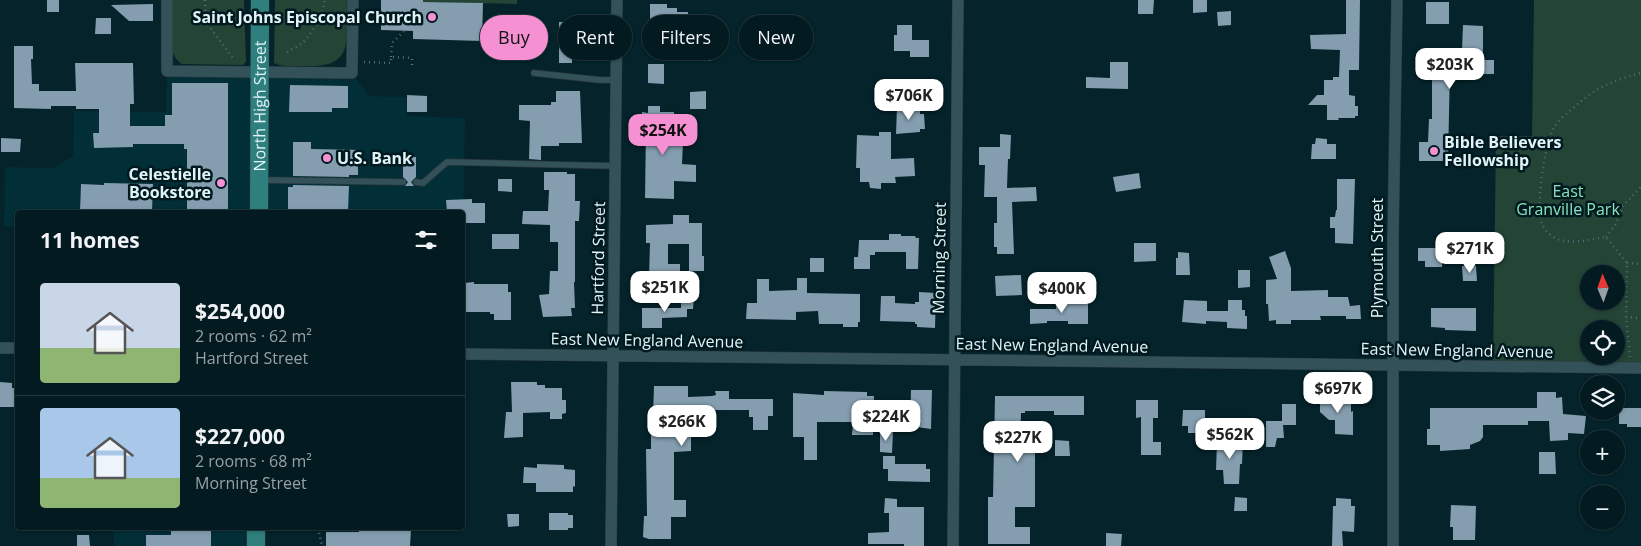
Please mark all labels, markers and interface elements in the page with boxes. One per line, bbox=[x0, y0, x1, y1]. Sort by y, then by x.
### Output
place label: Saint Johns Episcopal Church bbox=[193, 6, 422, 28]
marker: Saint Johns Episcopal Church bbox=[426, 11, 438, 23]
chip: Buy bbox=[480, 15, 548, 60]
chip: Rent bbox=[558, 15, 632, 60]
chip: Filters bbox=[642, 15, 729, 60]
chip: New bbox=[739, 15, 813, 60]
street label: North High Street bbox=[248, 40, 271, 172]
pin: $203K bbox=[1415, 48, 1485, 90]
text: $203K bbox=[1426, 53, 1474, 75]
pin: $706K bbox=[874, 78, 944, 121]
text: $706K bbox=[885, 84, 933, 106]
pin: $254K bbox=[628, 114, 698, 156]
text: $254K bbox=[639, 119, 687, 141]
place label: Bible Believers Fellowship bbox=[1444, 131, 1561, 171]
marker: Bible Believers Fellowship bbox=[1428, 145, 1440, 157]
place label: U.S. Bank bbox=[337, 147, 412, 169]
marker: U.S. Bank bbox=[321, 152, 333, 164]
place label: Celestielle Bookstore bbox=[129, 163, 211, 203]
marker: Celestielle Bookstore bbox=[215, 177, 227, 189]
park label: East Granville Park bbox=[1516, 180, 1620, 220]
street label: Plymouth Street bbox=[1366, 198, 1388, 318]
street label: Hartford Street bbox=[586, 201, 610, 315]
street label: Morning Street bbox=[927, 202, 951, 314]
text: 11 homes bbox=[40, 226, 140, 254]
icon: filters bbox=[412, 226, 440, 254]
pin: $271K bbox=[1435, 232, 1505, 274]
text: $271K bbox=[1446, 237, 1494, 259]
north arrow bbox=[1580, 265, 1625, 310]
map controls bbox=[1580, 265, 1625, 530]
pin: $251K bbox=[630, 270, 700, 313]
pin: $400K bbox=[1027, 272, 1097, 314]
text: $251K bbox=[641, 276, 689, 298]
text: $400K bbox=[1038, 277, 1086, 299]
text: $254,000 bbox=[195, 297, 285, 325]
icon: home bbox=[80, 303, 140, 363]
button: locate bbox=[1580, 320, 1625, 365]
text: 2 rooms · 62 m² bbox=[195, 325, 312, 347]
street label: East New England Avenue bbox=[551, 327, 744, 353]
street label: East New England Avenue bbox=[956, 332, 1149, 358]
street label: East New England Avenue bbox=[1361, 337, 1554, 363]
text: Hartford Street bbox=[195, 347, 308, 369]
pin: $697K bbox=[1303, 372, 1373, 414]
button: layers bbox=[1580, 375, 1625, 420]
text: $697K bbox=[1314, 377, 1362, 399]
pin: $224K bbox=[851, 400, 921, 442]
pin: $266K bbox=[647, 404, 717, 447]
text: $224K bbox=[862, 405, 910, 427]
text: $266K bbox=[658, 410, 706, 432]
pin: $562K bbox=[1195, 418, 1265, 460]
pin: $227K bbox=[983, 420, 1053, 463]
text: $227,000 bbox=[195, 422, 285, 450]
text: $562K bbox=[1206, 423, 1254, 445]
text: $227K bbox=[994, 426, 1042, 448]
icon: home bbox=[80, 428, 140, 488]
button: + bbox=[1580, 430, 1625, 475]
text: 2 rooms · 68 m² bbox=[195, 450, 312, 472]
text: Morning Street bbox=[195, 472, 307, 494]
button: − bbox=[1580, 485, 1625, 530]

